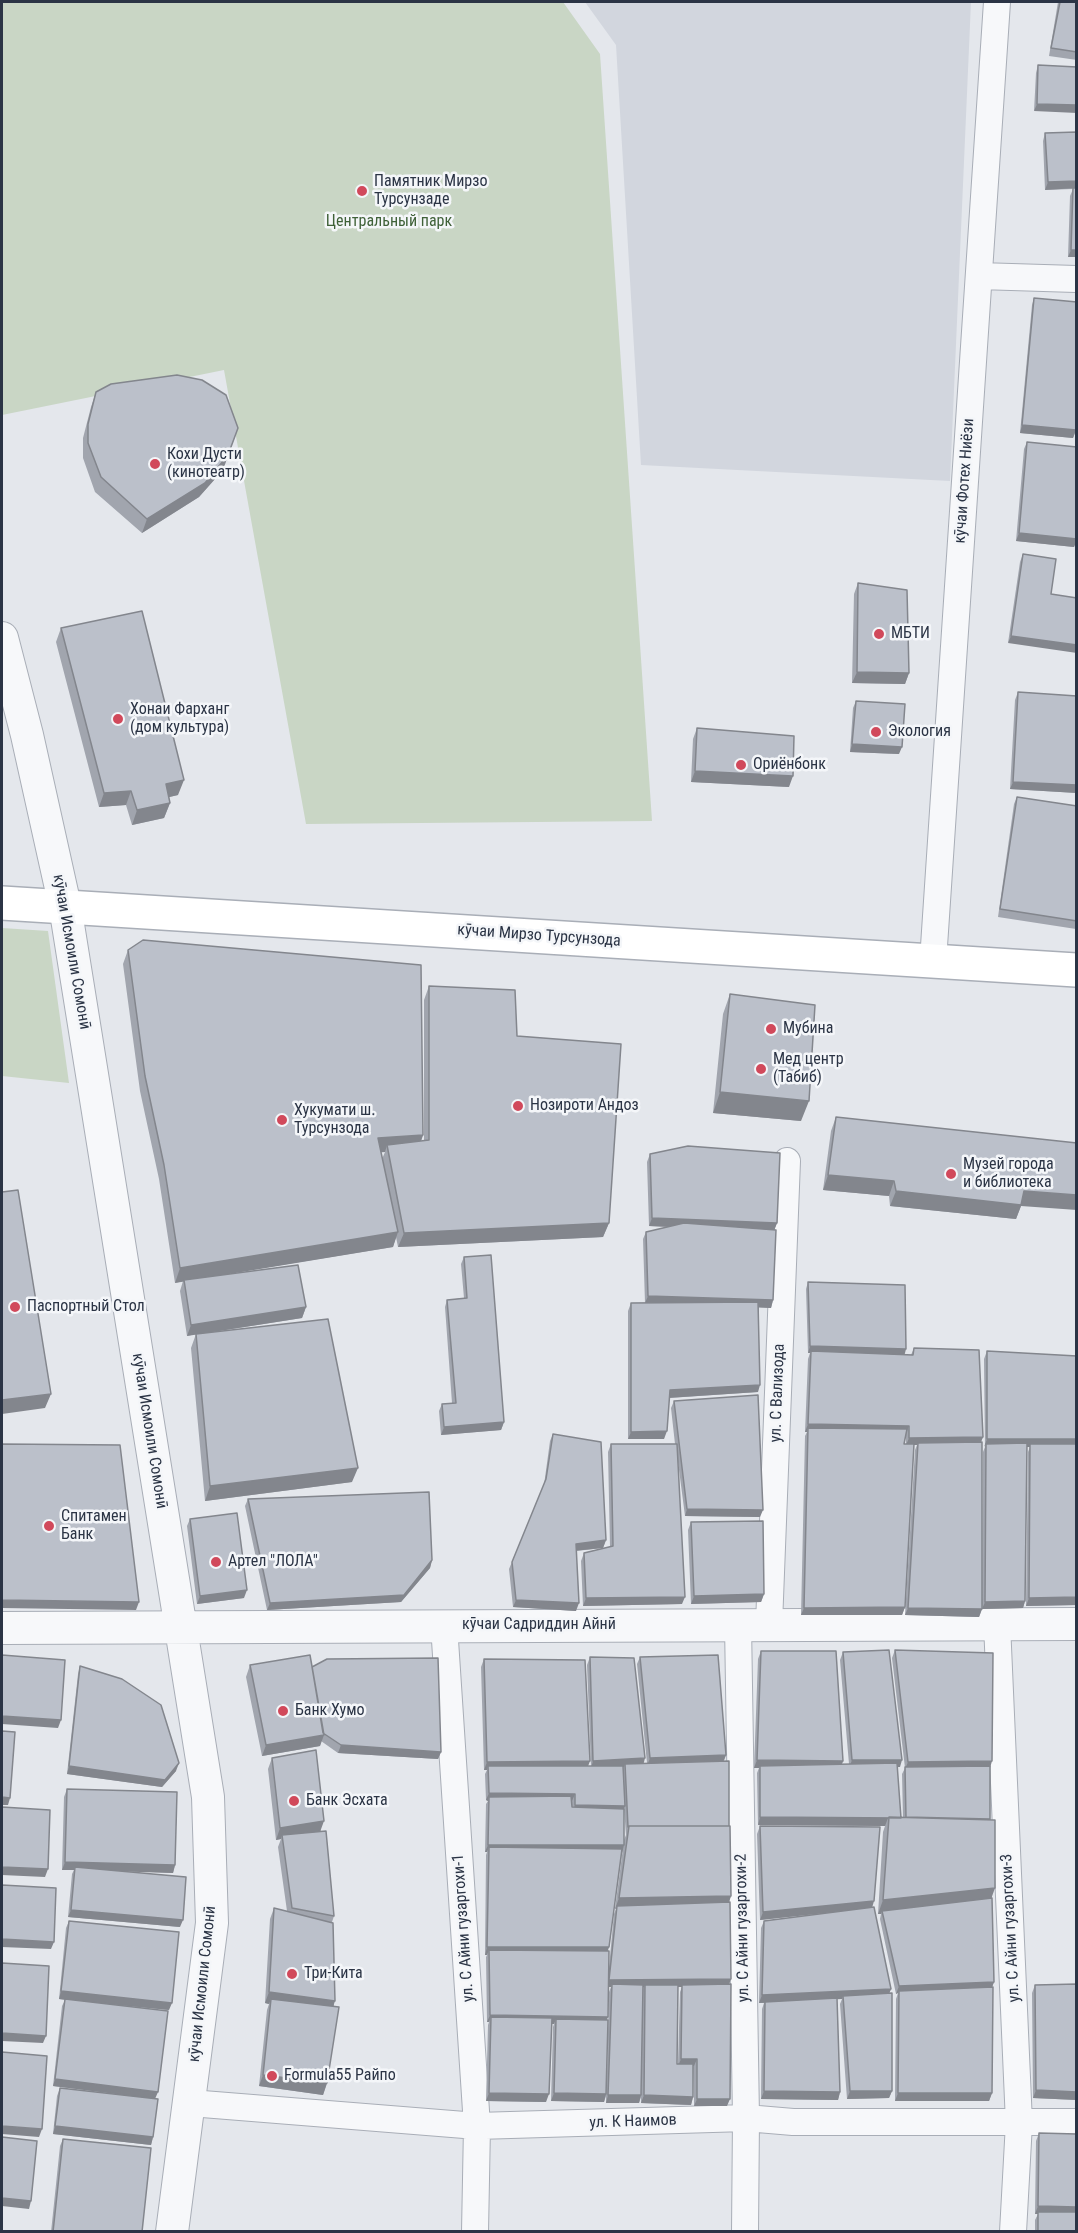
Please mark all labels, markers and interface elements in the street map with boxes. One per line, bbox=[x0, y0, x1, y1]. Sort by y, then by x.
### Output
place label: Памятник Мирзо Турсунзаде bbox=[374, 172, 487, 210]
marker: Памятник Мирзо Турсунзаде bbox=[355, 184, 369, 198]
park label: Центральный парк bbox=[326, 212, 452, 232]
street label: кӯчаи Фотех Ниёзи bbox=[951, 418, 979, 544]
place label: Кохи Дусти (кинотеатр) bbox=[167, 445, 245, 483]
marker: Кохи Дусти (кинотеатр) bbox=[148, 457, 162, 471]
place label: МБТИ bbox=[891, 624, 930, 644]
marker: МБТИ bbox=[872, 627, 886, 641]
place label: Хонаи Фарханг (дом культура) bbox=[130, 700, 229, 738]
marker: Хонаи Фарханг (дом культура) bbox=[111, 712, 125, 726]
place label: Экология bbox=[888, 722, 951, 742]
marker: Экология bbox=[869, 725, 883, 739]
place label: Ориёнбонк bbox=[753, 755, 826, 775]
marker: Ориёнбонк bbox=[734, 758, 748, 772]
street label: кӯчаи Исмоили Сомонӣ bbox=[48, 873, 94, 1031]
street label: кӯчаи Мирзо Турсунзода bbox=[457, 921, 621, 951]
place label: Мубина bbox=[783, 1019, 833, 1039]
marker: Мубина bbox=[764, 1022, 778, 1036]
place label: Мед центр (Табиб) bbox=[773, 1050, 844, 1088]
marker: Мед центр (Табиб) bbox=[754, 1062, 768, 1076]
place label: Нозироти Андоз bbox=[530, 1096, 639, 1116]
marker: Нозироти Андоз bbox=[511, 1099, 525, 1113]
place label: Хукумати ш. Турсунзода bbox=[294, 1101, 376, 1139]
marker: Хукумати ш. Турсунзода bbox=[275, 1113, 289, 1127]
place label: Музей города и библиотека bbox=[963, 1155, 1054, 1193]
marker: Музей города и библиотека bbox=[944, 1167, 958, 1181]
place label: Паспортный Стол bbox=[27, 1297, 145, 1317]
marker: Паспортный Стол bbox=[8, 1300, 22, 1314]
street label: ул. С Вализода bbox=[767, 1343, 789, 1443]
street label: кӯчаи Исмоили Сомонӣ bbox=[127, 1352, 171, 1510]
place label: Спитамен Банк bbox=[61, 1507, 127, 1545]
marker: Спитамен Банк bbox=[42, 1519, 56, 1533]
place label: Артел "ЛОЛА" bbox=[228, 1552, 318, 1572]
marker: Артел "ЛОЛА" bbox=[209, 1555, 223, 1569]
street label: кӯчаи Садриддин Айнӣ bbox=[462, 1615, 616, 1635]
place label: Банк Хумо bbox=[295, 1701, 365, 1721]
marker: Банк Хумо bbox=[276, 1704, 290, 1718]
place label: Банк Эсхата bbox=[306, 1791, 388, 1811]
marker: Банк Эсхата bbox=[287, 1794, 301, 1808]
street label: ул. С Айни гузаргохи-1 bbox=[449, 1853, 479, 2003]
street label: ул. С Айни гузаргохи-3 bbox=[998, 1853, 1024, 2003]
street label: ул. С Айни гузаргохи-2 bbox=[732, 1854, 754, 2002]
street label: кӯчаи Исмоили Сомонӣ bbox=[185, 1905, 221, 2063]
place label: Три-Кита bbox=[304, 1964, 363, 1984]
marker: Три-Кита bbox=[285, 1967, 299, 1981]
place label: Formula55 Райпо bbox=[284, 2066, 396, 2086]
marker: Formula55 Райпо bbox=[265, 2069, 279, 2083]
street label: ул. К Наимов bbox=[589, 2111, 677, 2133]

